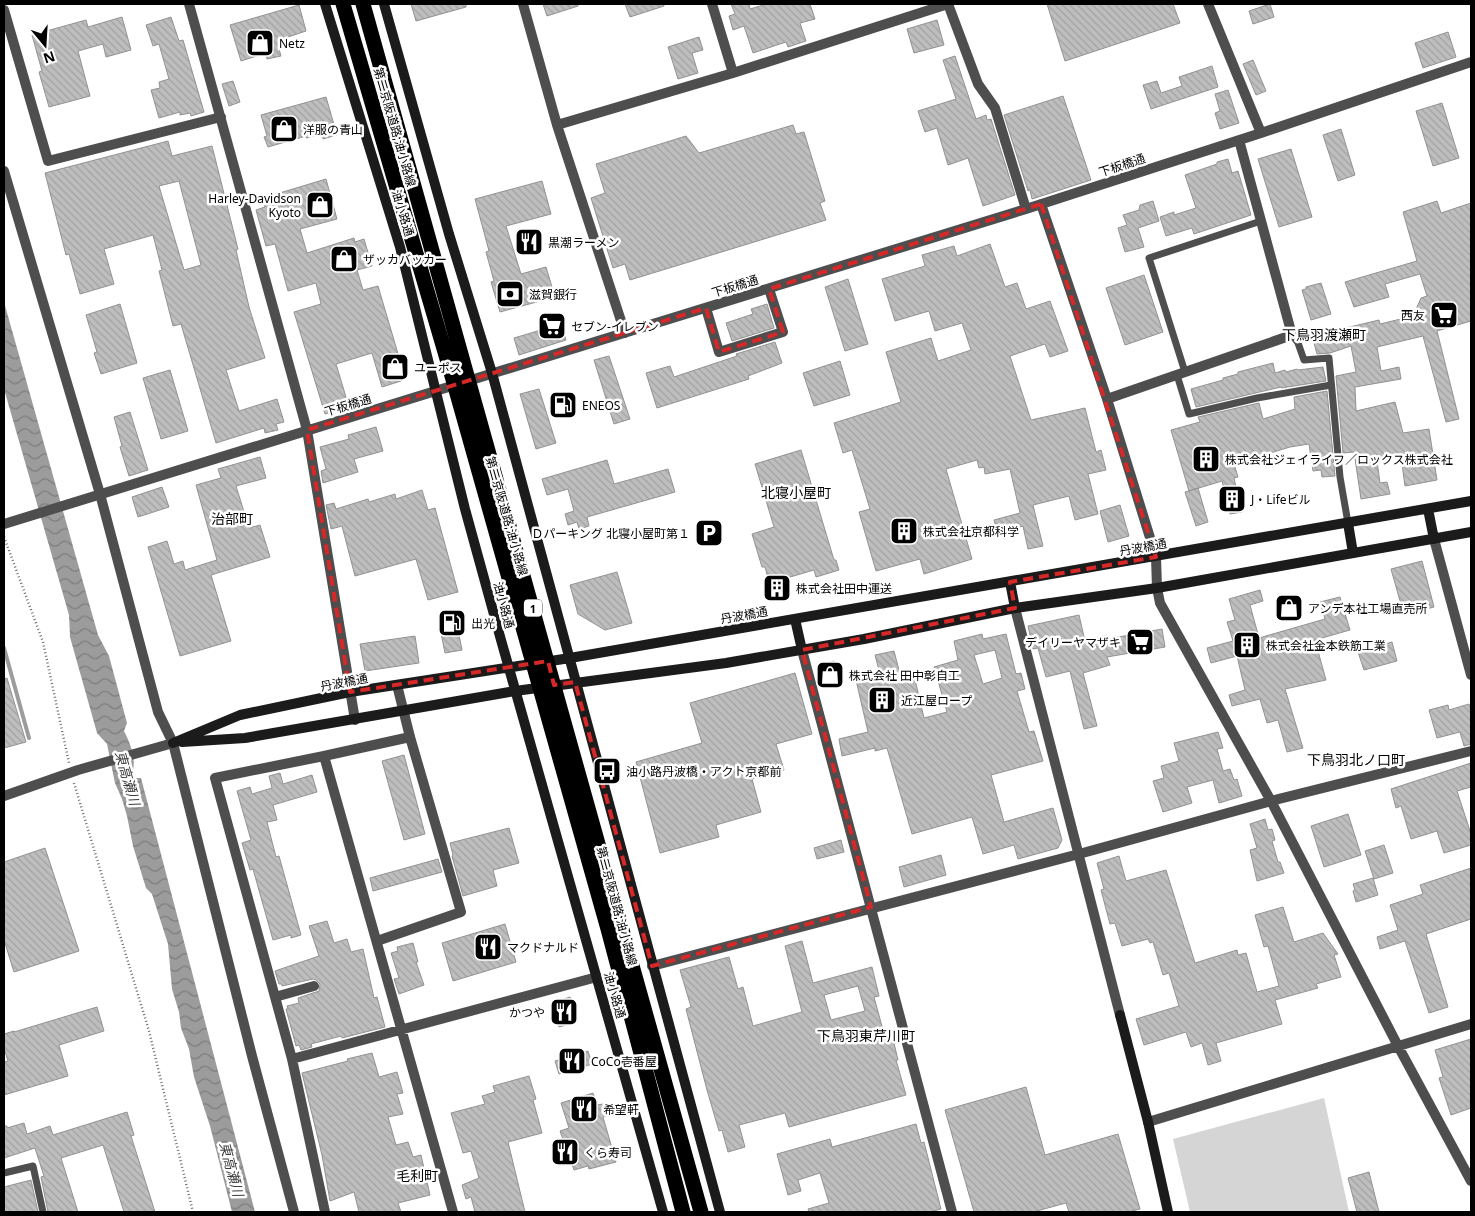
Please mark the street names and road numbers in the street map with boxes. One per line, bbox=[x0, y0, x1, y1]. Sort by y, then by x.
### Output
street label: 第二京阪道路;油小路線 bbox=[370, 65, 420, 189]
street label: 下板橋通 bbox=[1097, 149, 1147, 181]
street label: 油小路通 bbox=[388, 188, 418, 238]
street label: 下板橋通 bbox=[710, 271, 760, 301]
street label: 下板橋通 bbox=[323, 390, 373, 420]
street label: 第二京阪道路;油小路線 bbox=[482, 454, 532, 578]
street label: 丹波橋通 bbox=[1118, 534, 1168, 560]
street label: 油小路通 bbox=[490, 580, 518, 630]
road number: 1 bbox=[524, 600, 542, 616]
street label: 丹波橋通 bbox=[719, 602, 769, 628]
street label: 丹波橋通 bbox=[319, 669, 369, 695]
street label: 第二京阪道路;油小路線 bbox=[593, 844, 641, 968]
street label: 油小路通 bbox=[600, 970, 630, 1020]

